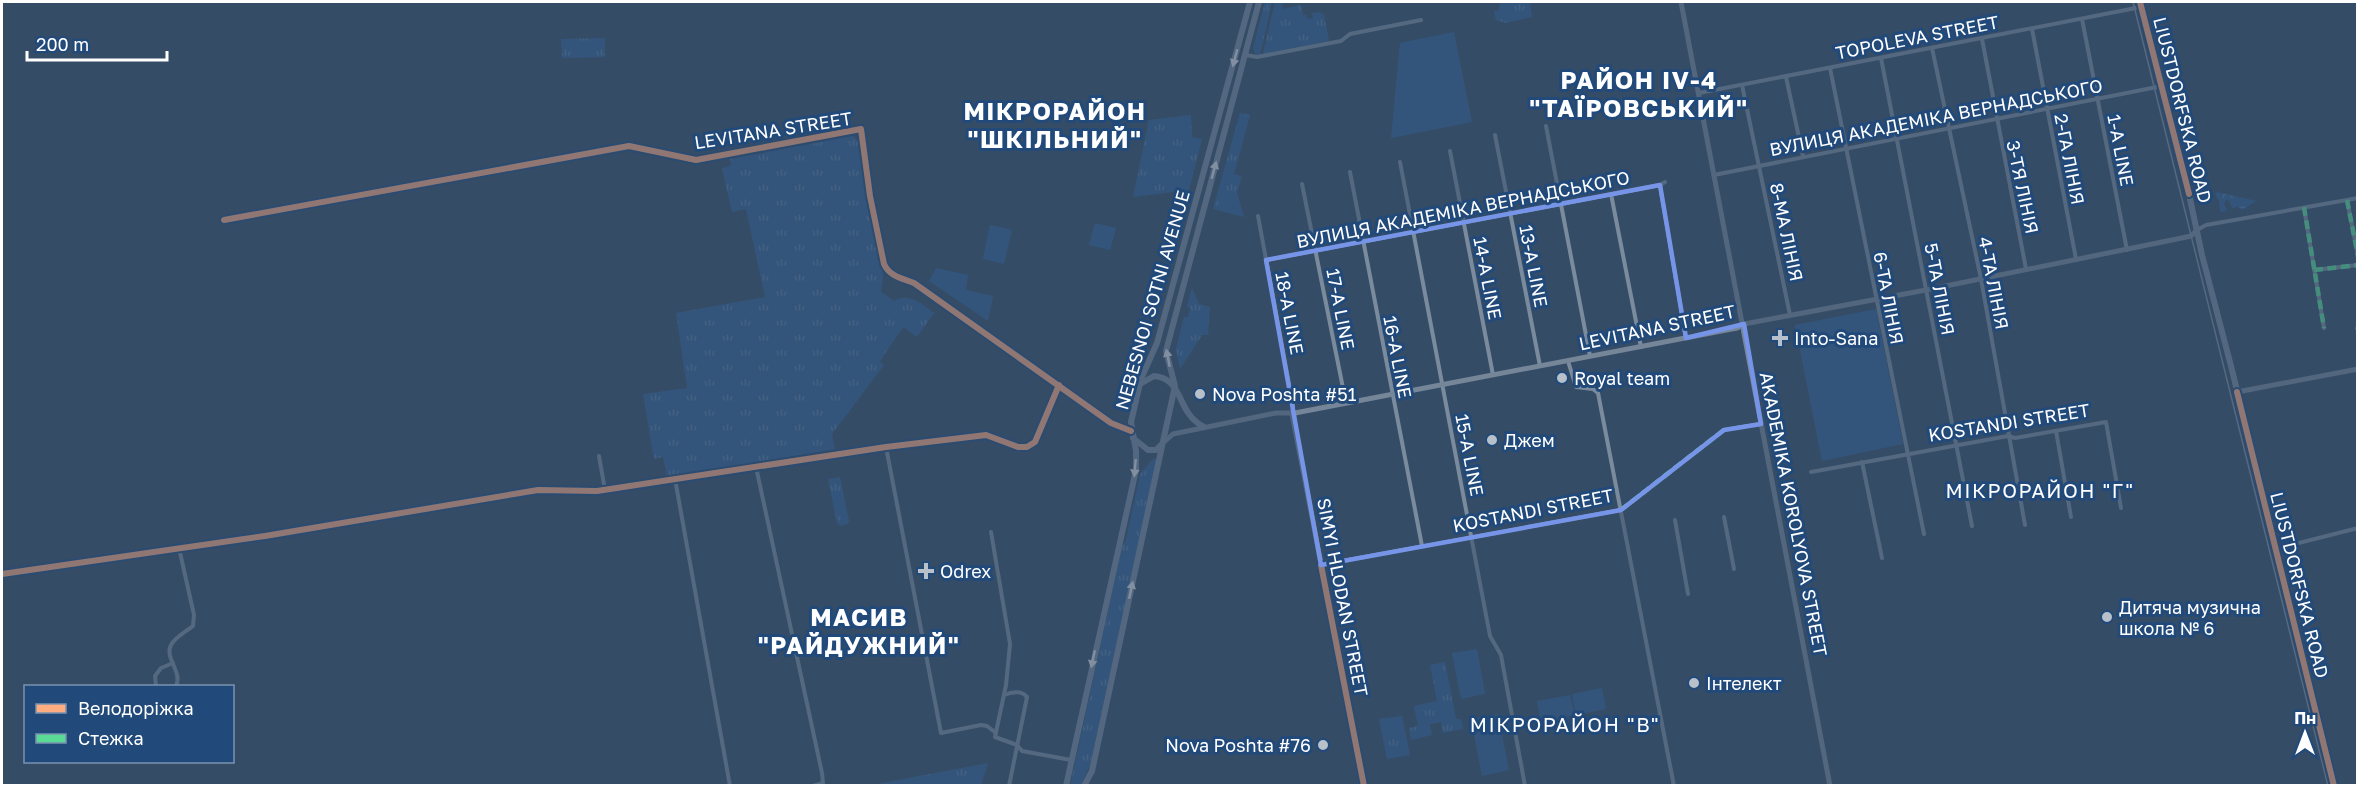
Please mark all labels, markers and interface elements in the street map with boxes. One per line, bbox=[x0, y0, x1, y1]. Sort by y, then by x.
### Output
street label: TOPOLEVA STREET bbox=[1834, 10, 2000, 64]
street label: LIUSTDORFSKA ROAD bbox=[2149, 15, 2217, 205]
scale bar bbox=[27, 24, 166, 62]
text: 200 m bbox=[36, 33, 89, 55]
one-way arrow bbox=[1230, 49, 1240, 67]
district label: РАЙОН IV-4 "ТАЇРОВСЬКИЙ" bbox=[1529, 65, 1749, 122]
street label: ВУЛИЦЯ АКАДЕМІКА ВЕРНАДСЬКОГО bbox=[1768, 74, 2104, 160]
district label: МІКРОРАЙОН "ШКІЛЬНИЙ" bbox=[963, 96, 1147, 153]
street label: LEVITANA STREET bbox=[693, 107, 853, 153]
street label: 2-ГА ЛІНІЯ bbox=[2050, 112, 2090, 206]
street label: 1-A LINE bbox=[2103, 112, 2139, 188]
street label: 3-ТЯ ЛІНІЯ bbox=[2002, 138, 2044, 236]
one-way arrow bbox=[1210, 160, 1220, 179]
street label: ВУЛИЦЯ АКАДЕМІКА ВЕРНАДСЬКОГО bbox=[1295, 166, 1631, 252]
street label: 8-МА ЛІНІЯ bbox=[1766, 181, 1808, 283]
street label: NEBESNOI SOTNI AVENUE bbox=[1110, 188, 1194, 412]
street label: 13-A LINE bbox=[1515, 223, 1553, 309]
street label: 14-A LINE bbox=[1469, 235, 1507, 321]
street label: 4-ТА ЛІНІЯ bbox=[1974, 235, 2014, 331]
street label: 5-ТА ЛІНІЯ bbox=[1920, 241, 1960, 337]
street label: 6-ТА ЛІНІЯ bbox=[1869, 250, 1909, 346]
street label: 17-A LINE bbox=[1322, 267, 1360, 351]
street label: 18-A LINE bbox=[1271, 270, 1309, 356]
street label: LEVITANA STREET bbox=[1577, 300, 1737, 354]
street label: 16-A LINE bbox=[1379, 314, 1417, 400]
place label: Into-Sana bbox=[1794, 327, 1878, 349]
marker: Into-Sana bbox=[1771, 329, 1789, 347]
one-way arrow bbox=[1164, 348, 1173, 367]
place label: Royal team bbox=[1574, 367, 1670, 389]
street label: AKADEMIKA KOROLYOVA STREET bbox=[1756, 370, 1832, 658]
marker: Royal team bbox=[1555, 371, 1569, 385]
place label: Nova Poshta #51 bbox=[1212, 383, 1357, 405]
marker: Nova Poshta #51 bbox=[1193, 387, 1207, 401]
street label: KOSTANDI STREET bbox=[1927, 398, 2091, 446]
street label: 15-A LINE bbox=[1451, 412, 1489, 498]
place label: Джем bbox=[1504, 429, 1555, 451]
marker: Джем bbox=[1485, 433, 1499, 447]
one-way arrow bbox=[1130, 459, 1140, 478]
district label: МІКРОРАЙОН "Г" bbox=[1946, 478, 2134, 502]
street label: KOSTANDI STREET bbox=[1451, 484, 1615, 536]
street label: LIUSTDORFSKA ROAD bbox=[2266, 490, 2334, 680]
street label: SIMYI HLODAN STREET bbox=[1313, 496, 1373, 698]
place label: Odrex bbox=[940, 560, 991, 582]
marker: Odrex bbox=[917, 562, 935, 580]
one-way arrow bbox=[1127, 581, 1137, 599]
place label: Дитяча музична школа № 6 bbox=[2119, 596, 2261, 639]
district label: МАСИВ "РАЙДУЖНИЙ" bbox=[758, 602, 960, 659]
marker: Дитяча музична школа № 6 bbox=[2100, 610, 2114, 624]
one-way arrow bbox=[1088, 649, 1097, 668]
place label: Інтелект bbox=[1706, 672, 1782, 694]
marker: Інтелект bbox=[1687, 676, 1701, 690]
legend bbox=[24, 685, 234, 763]
text: Велодоріжка bbox=[78, 697, 194, 719]
north arrow bbox=[2275, 703, 2335, 763]
text: Пн bbox=[2294, 708, 2316, 728]
district label: МІКРОРАЙОН "В" bbox=[1470, 712, 1660, 736]
text: Стежка bbox=[78, 727, 144, 749]
place label: Nova Poshta #76 bbox=[1165, 734, 1311, 756]
marker: Nova Poshta #76 bbox=[1316, 738, 1330, 752]

